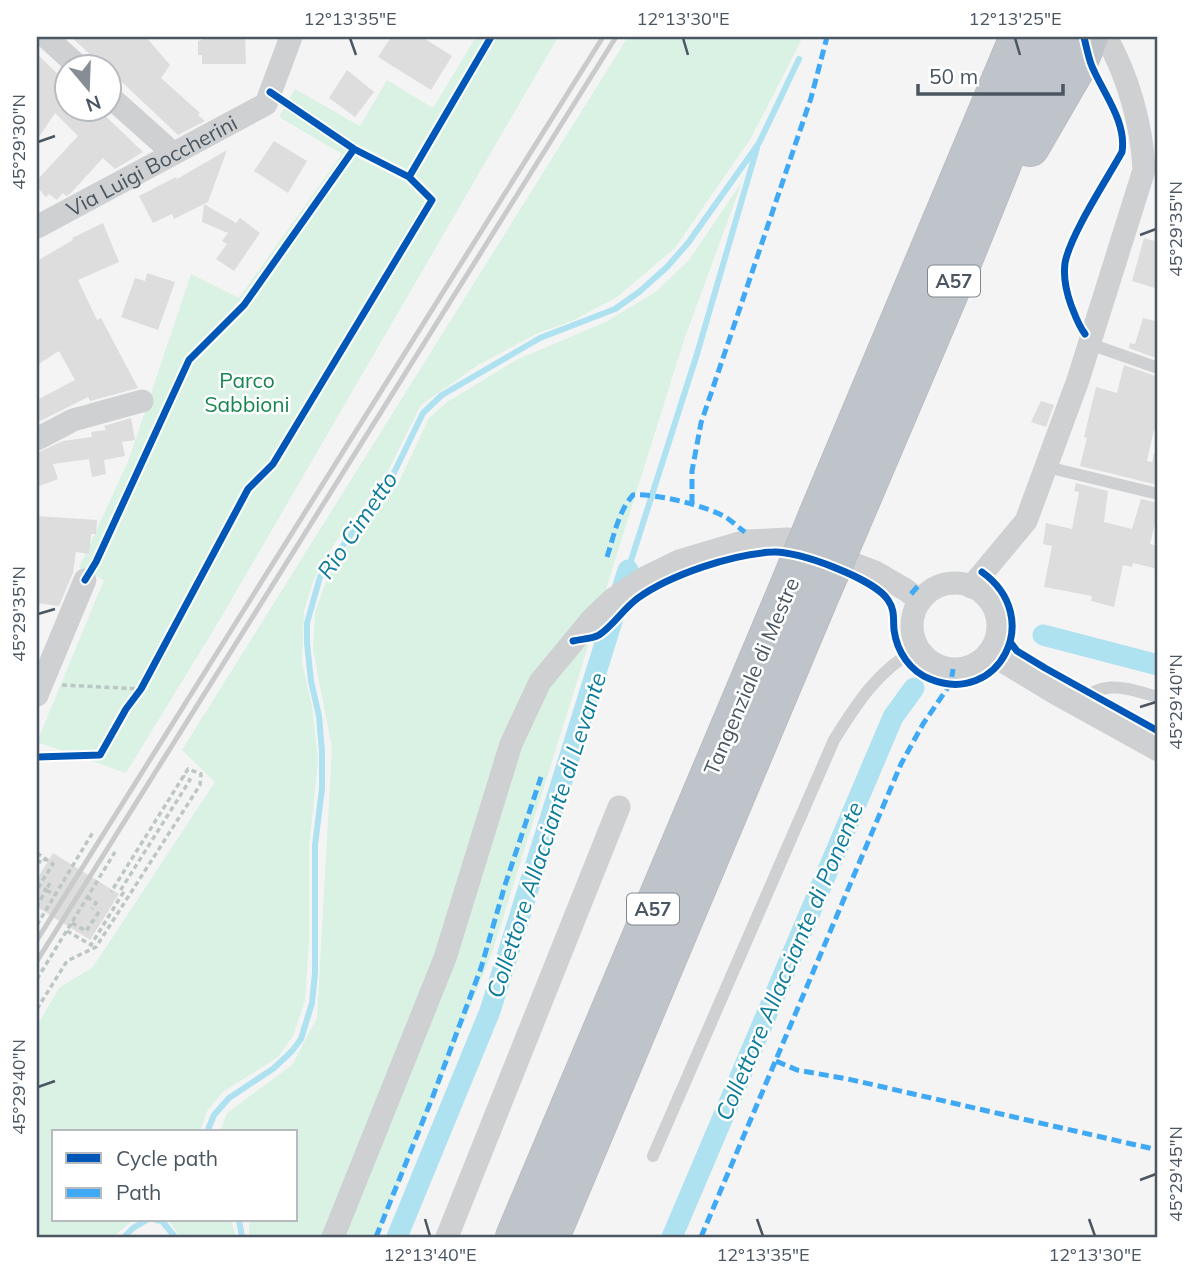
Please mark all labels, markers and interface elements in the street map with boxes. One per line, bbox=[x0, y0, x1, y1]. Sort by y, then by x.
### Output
text: 12°13'35"E bbox=[303, 7, 397, 30]
text: 12°13'30"E bbox=[636, 7, 730, 30]
text: 12°13'25"E bbox=[968, 7, 1062, 30]
north arrow bbox=[52, 52, 122, 122]
scale bar bbox=[918, 52, 1064, 96]
text: 50 m bbox=[929, 63, 978, 89]
text: N bbox=[83, 90, 104, 118]
text: 45°29'30"N bbox=[7, 94, 30, 190]
street label: Via Luigi Boccherini bbox=[62, 109, 241, 222]
text: 45°29'35"N bbox=[1164, 181, 1187, 277]
road number: A57 bbox=[928, 266, 980, 296]
park label: Parco Sabbioni bbox=[204, 367, 290, 417]
water label: Rio Cimetto bbox=[311, 466, 403, 584]
text: 45°29'35"N bbox=[7, 566, 30, 662]
street label: Tangenziale di Mestre bbox=[698, 573, 804, 779]
text: 45°29'40"N bbox=[1164, 654, 1187, 750]
water label: Collettore Allacciante di Levante bbox=[480, 669, 612, 1001]
water label: Collettore Allacciante di Ponente bbox=[709, 797, 869, 1125]
road number: A57 bbox=[627, 894, 679, 925]
text: 45°29'40"N bbox=[7, 1039, 30, 1135]
text: 45°29'45"N bbox=[1164, 1126, 1187, 1222]
legend bbox=[52, 1130, 298, 1222]
text: Cycle path bbox=[116, 1145, 218, 1171]
text: Path bbox=[116, 1179, 161, 1205]
text: 12°13'40"E bbox=[383, 1243, 477, 1266]
text: 12°13'35"E bbox=[716, 1243, 810, 1266]
text: 12°13'30"E bbox=[1048, 1243, 1142, 1266]

